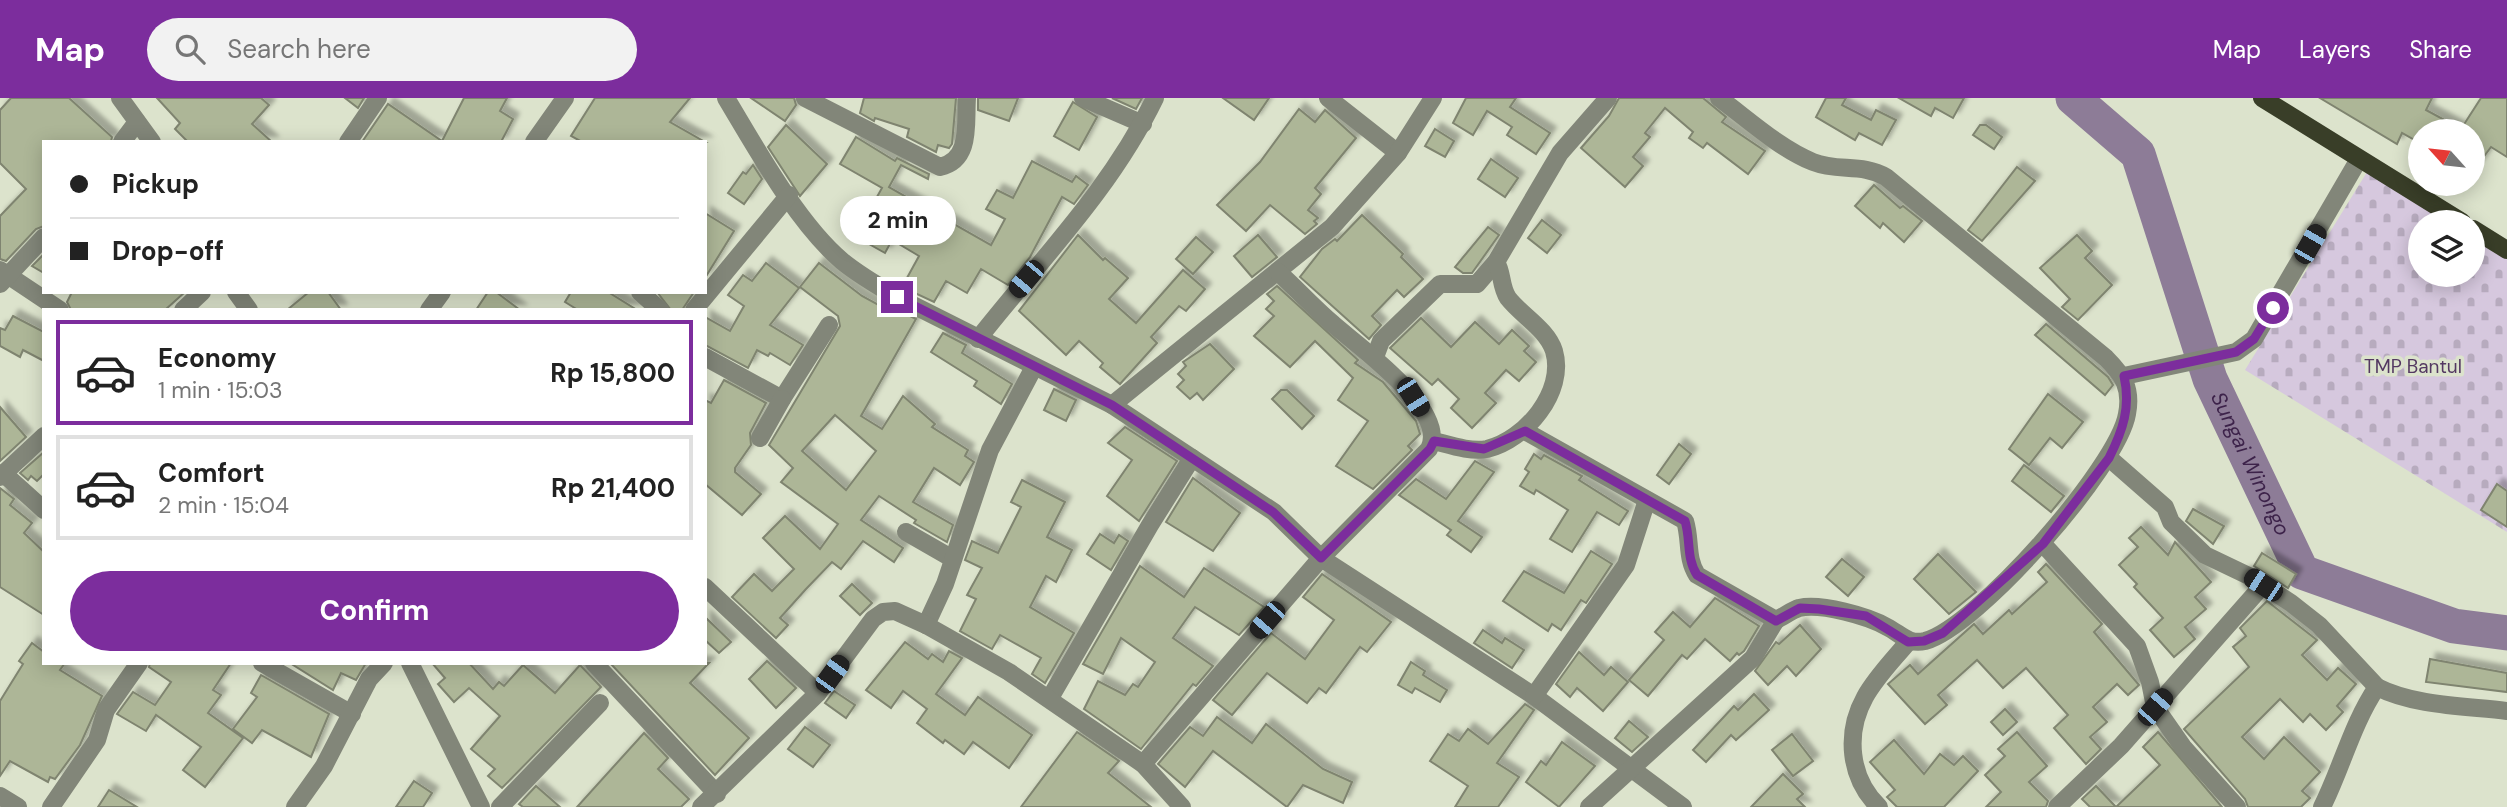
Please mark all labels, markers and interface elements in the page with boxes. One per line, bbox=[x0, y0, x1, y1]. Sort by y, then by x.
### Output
search box bbox=[147, 18, 637, 81]
text: Map bbox=[35, 28, 105, 71]
icon: search bbox=[171, 30, 209, 68]
text: Search here bbox=[227, 32, 371, 66]
text: Map bbox=[2213, 34, 2261, 65]
text: Layers bbox=[2299, 34, 2371, 65]
text: Share bbox=[2409, 34, 2472, 65]
north arrow bbox=[2408, 119, 2485, 196]
map controls bbox=[2408, 119, 2485, 287]
text: Pickup bbox=[112, 167, 199, 201]
callout: 2 min bbox=[839, 195, 955, 244]
text: 2 min bbox=[868, 205, 928, 235]
button: layers bbox=[2408, 210, 2485, 287]
car bbox=[2291, 221, 2330, 267]
text: Drop-off bbox=[112, 234, 224, 268]
car bbox=[1005, 256, 1048, 302]
route end bbox=[881, 281, 913, 313]
route start bbox=[2257, 292, 2289, 324]
icon: car bbox=[74, 341, 137, 404]
text: Economy bbox=[158, 341, 276, 375]
park label: TMP Bantul bbox=[2364, 354, 2462, 379]
text: Rp 15,800 bbox=[550, 356, 675, 390]
car bbox=[1393, 374, 1434, 420]
text: 1 min · 15:03 bbox=[158, 375, 282, 405]
water label: Sungai Winongo bbox=[2204, 387, 2297, 540]
icon: car bbox=[74, 456, 137, 519]
text: Comfort bbox=[158, 456, 264, 490]
text: Rp 21,400 bbox=[551, 471, 675, 505]
text: 2 min · 15:04 bbox=[158, 490, 289, 520]
car bbox=[2240, 565, 2287, 605]
button: Confirm bbox=[70, 571, 679, 651]
car bbox=[1246, 597, 1289, 643]
car bbox=[812, 651, 853, 697]
car bbox=[2134, 684, 2177, 730]

